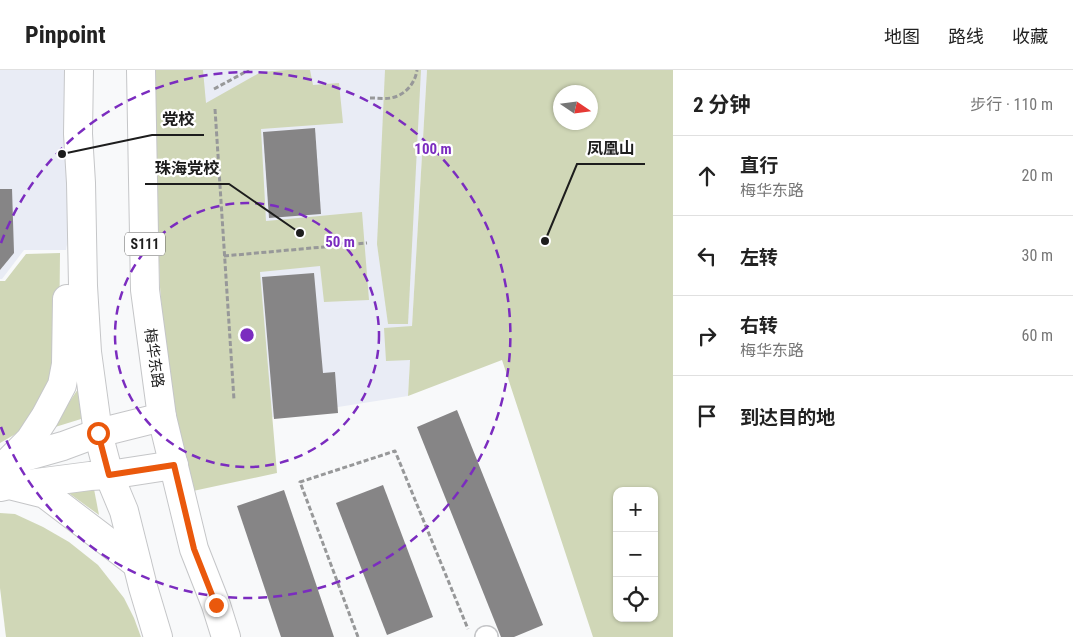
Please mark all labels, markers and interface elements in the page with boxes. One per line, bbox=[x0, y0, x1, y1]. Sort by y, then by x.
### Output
text: Pinpoint bbox=[25, 21, 106, 49]
text: 地图 bbox=[884, 26, 920, 47]
text: 路线 bbox=[948, 26, 984, 47]
text: 收藏 bbox=[1012, 26, 1048, 47]
north arrow bbox=[553, 85, 598, 130]
text: 2 分钟 bbox=[693, 93, 750, 117]
text: 步行 · 110 m bbox=[970, 95, 1053, 114]
callout: 党校 bbox=[152, 104, 204, 135]
text: 党校 bbox=[162, 110, 195, 129]
callout: 凤凰山 bbox=[577, 133, 645, 164]
text: 凤凰山 bbox=[587, 139, 635, 158]
text: 100 m bbox=[414, 140, 452, 158]
callout: 珠海党校 bbox=[145, 153, 229, 184]
text: 直行 bbox=[740, 154, 778, 177]
text: 珠海党校 bbox=[155, 159, 220, 178]
icon: ahead bbox=[693, 162, 721, 190]
text: 20 m bbox=[1021, 166, 1053, 185]
text: 梅华东路 bbox=[740, 181, 804, 200]
road number: S111 bbox=[125, 232, 165, 255]
text: 50 m bbox=[325, 233, 355, 251]
icon: left bbox=[693, 242, 721, 270]
text: 左转 bbox=[740, 246, 778, 269]
text: 30 m bbox=[1021, 246, 1053, 265]
text: 右转 bbox=[740, 314, 778, 337]
icon: right bbox=[693, 322, 721, 350]
centre of rings bbox=[238, 326, 256, 344]
text: 60 m bbox=[1021, 326, 1053, 345]
street label: 梅华东路 bbox=[141, 327, 167, 389]
text: 梅华东路 bbox=[740, 341, 804, 360]
icon: arrive bbox=[693, 402, 721, 430]
text: 到达目的地 bbox=[740, 406, 835, 429]
route start bbox=[87, 422, 110, 445]
map controls bbox=[613, 487, 658, 622]
button: + bbox=[613, 487, 658, 532]
button: − bbox=[613, 532, 658, 577]
button: locate bbox=[613, 577, 658, 622]
route end bbox=[205, 594, 228, 617]

